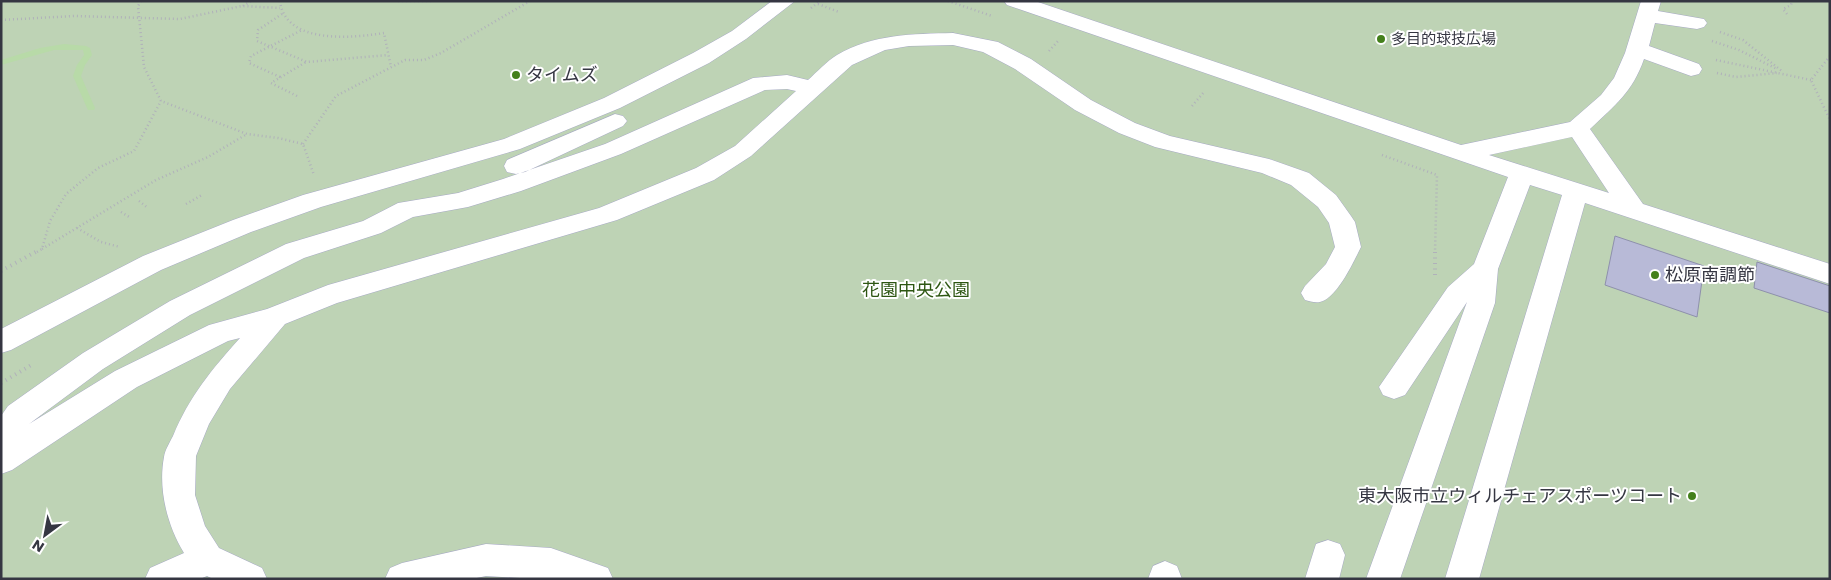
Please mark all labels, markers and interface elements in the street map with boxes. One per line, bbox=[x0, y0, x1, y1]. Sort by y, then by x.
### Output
place label: 多目的球技広場 bbox=[1391, 28, 1496, 49]
marker: 多目的球技広場 bbox=[1375, 33, 1387, 45]
place label: タイムズ bbox=[526, 62, 598, 87]
marker: タイムズ bbox=[510, 69, 522, 81]
place label: 松原南調節 bbox=[1665, 262, 1755, 287]
marker: 松原南調節 bbox=[1649, 269, 1661, 281]
park label: 花園中央公園 bbox=[862, 277, 970, 302]
place label: 東大阪市立ウィルチェアスポーツコート bbox=[1358, 483, 1682, 508]
marker: 東大阪市立ウィルチェアスポーツコート bbox=[1686, 490, 1698, 502]
north arrow bbox=[20, 510, 70, 560]
text: N bbox=[28, 535, 48, 557]

